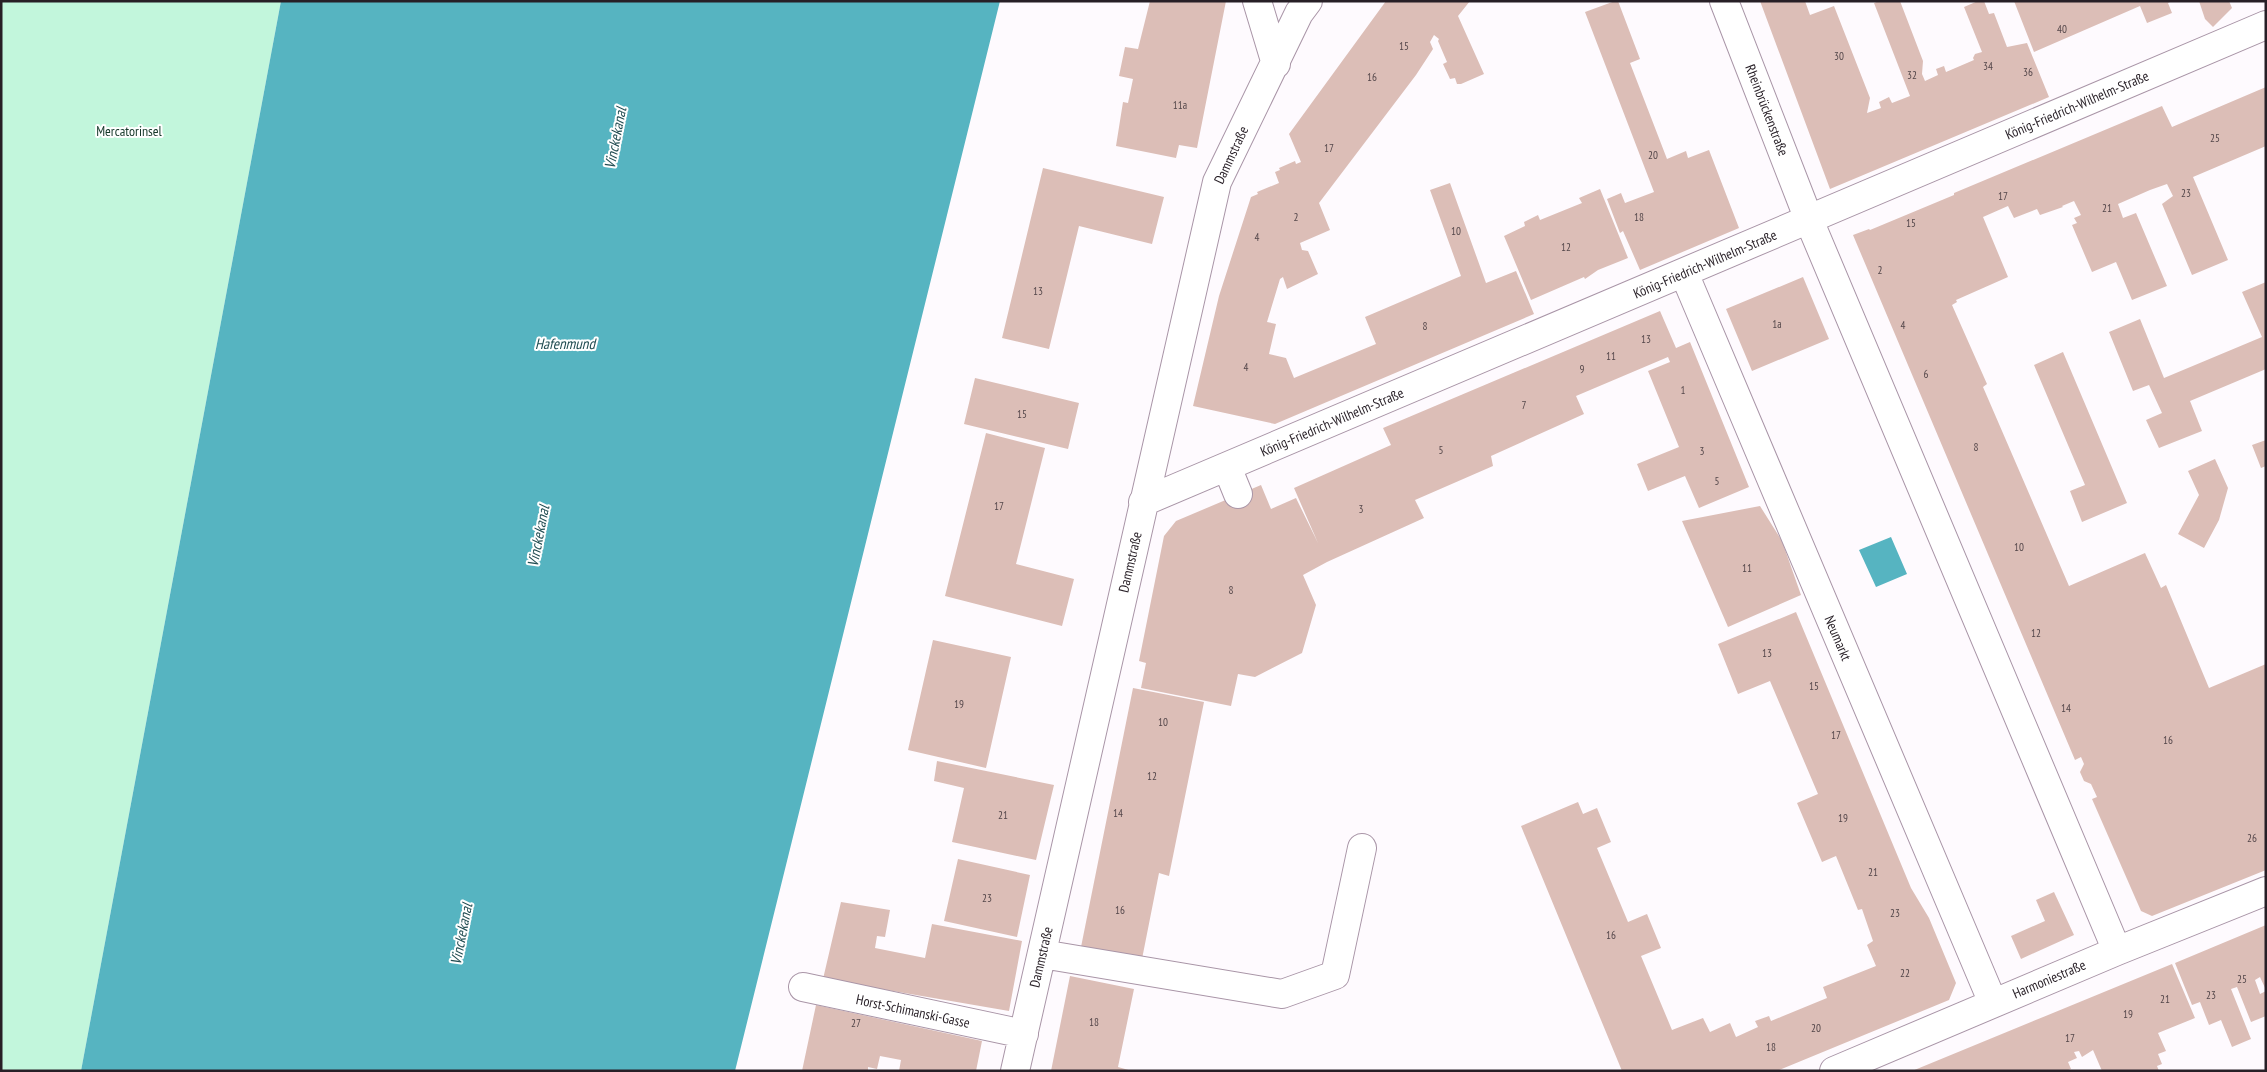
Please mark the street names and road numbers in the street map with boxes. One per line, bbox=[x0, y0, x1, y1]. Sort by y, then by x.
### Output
street label: Rheinbrückenstraße bbox=[1741, 62, 1793, 159]
street label: König-Friedrich-Wilhelm-Straße bbox=[2002, 67, 2152, 143]
street label: Dammstraße bbox=[1210, 123, 1252, 187]
street label: König-Friedrich-Wilhelm-Straße bbox=[1630, 226, 1780, 302]
street label: König-Friedrich-Wilhelm-Straße bbox=[1257, 384, 1407, 460]
street label: Dammstraße bbox=[1114, 530, 1146, 594]
street label: Neumarkt bbox=[1820, 613, 1856, 663]
street label: Dammstraße bbox=[1025, 925, 1057, 989]
street label: Harmoniestraße bbox=[2010, 955, 2088, 1002]
street label: Horst-Schimanski-Gasse bbox=[855, 990, 972, 1032]

